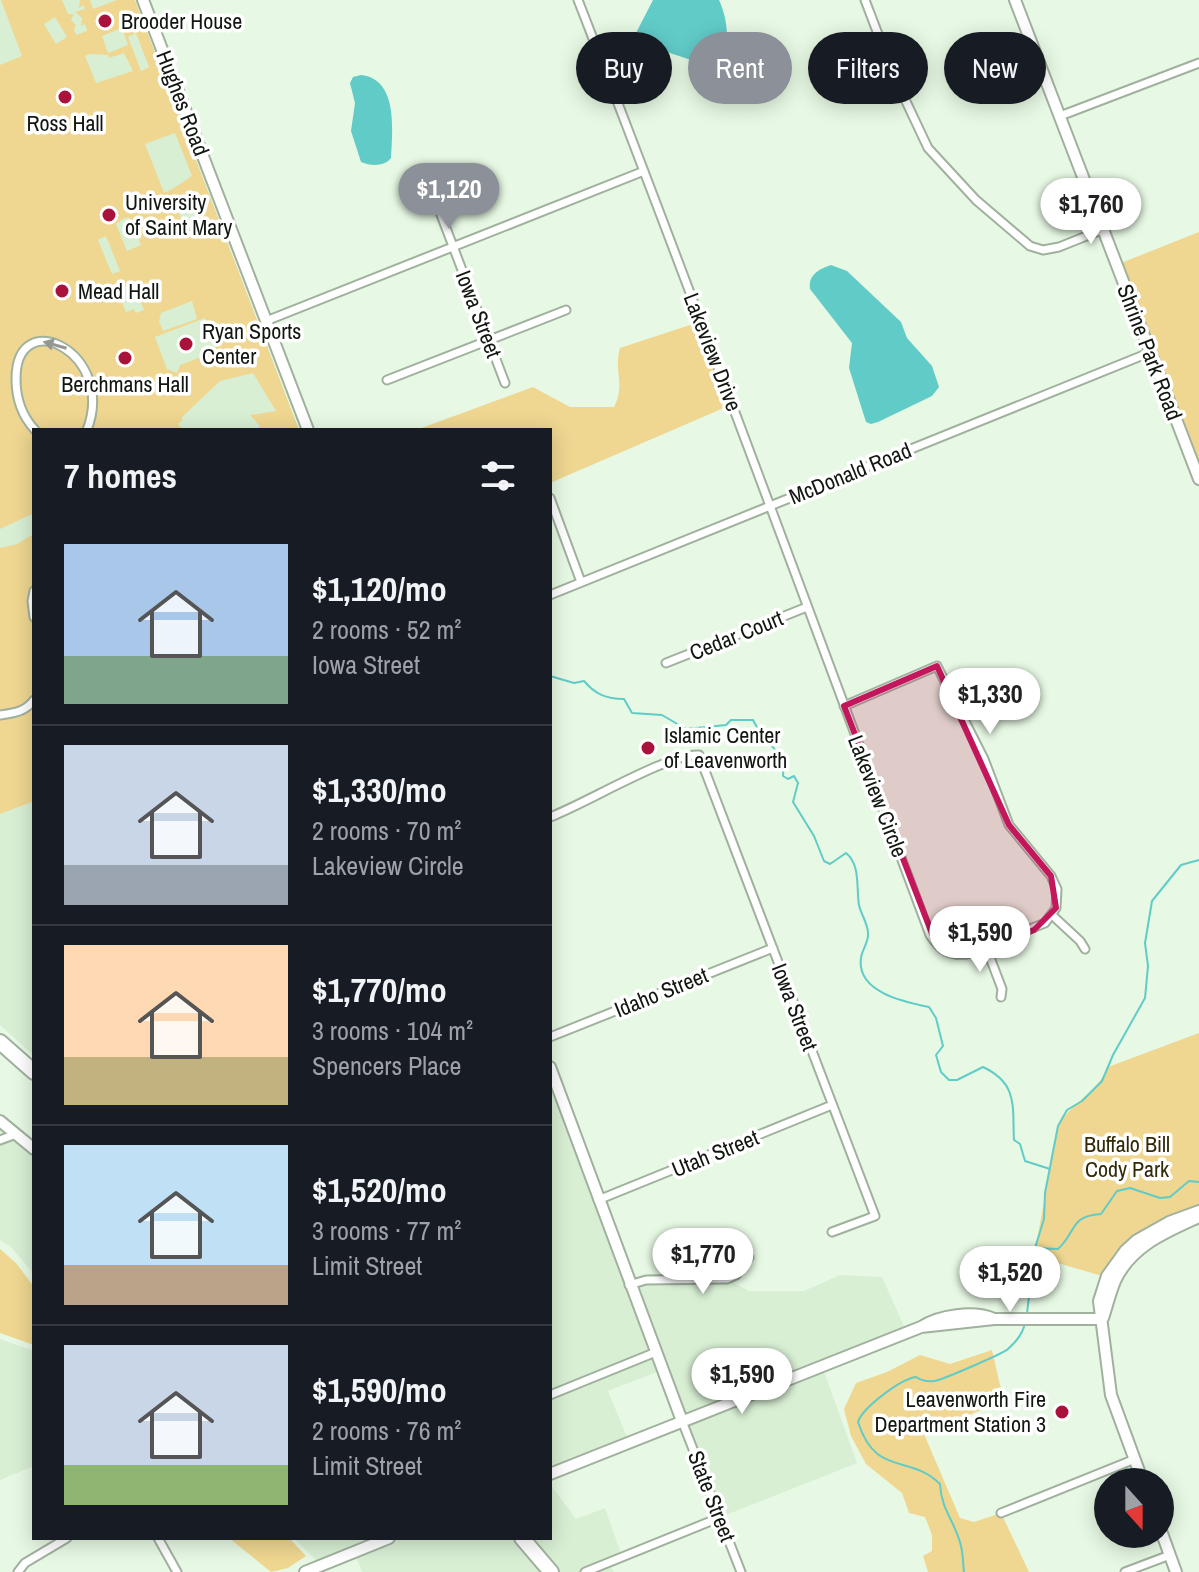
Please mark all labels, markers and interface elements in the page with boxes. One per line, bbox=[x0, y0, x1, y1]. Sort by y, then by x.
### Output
place label: Brooder House bbox=[121, 6, 242, 36]
marker: Brooder House bbox=[96, 12, 114, 30]
chip: Buy bbox=[576, 32, 672, 104]
chip: Rent bbox=[688, 32, 792, 104]
chip: Filters bbox=[808, 32, 928, 104]
chip: New bbox=[944, 32, 1046, 104]
street label: Hughes Road bbox=[149, 46, 217, 160]
marker: Ross Hall bbox=[56, 88, 74, 106]
place label: Ross Hall bbox=[26, 108, 104, 138]
pin: $1,120 bbox=[384, 163, 514, 231]
text: $1,120 bbox=[416, 171, 482, 206]
pin: $1,760 bbox=[1026, 178, 1156, 246]
text: $1,760 bbox=[1058, 186, 1124, 221]
place label: University of Saint Mary bbox=[125, 187, 232, 242]
marker: University of Saint Mary bbox=[100, 206, 118, 224]
street label: Iowa Street bbox=[449, 266, 509, 362]
place label: Mead Hall bbox=[78, 276, 159, 306]
street label: Shrine Park Road bbox=[1110, 280, 1190, 424]
marker: Mead Hall bbox=[53, 282, 71, 300]
street label: Lakeview Drive bbox=[677, 289, 749, 415]
place label: Ryan Sports Center bbox=[202, 316, 301, 371]
marker: Ryan Sports Center bbox=[177, 335, 195, 353]
one-way arrow bbox=[43, 338, 67, 351]
marker: Berchmans Hall bbox=[116, 349, 134, 367]
place label: Berchmans Hall bbox=[61, 369, 189, 399]
street label: McDonald Road bbox=[784, 435, 916, 511]
text: 7 homes bbox=[64, 453, 177, 499]
icon: filters bbox=[476, 454, 520, 498]
text: $1,120/mo bbox=[312, 566, 447, 612]
icon: home bbox=[128, 576, 224, 672]
street label: Cedar Court bbox=[685, 603, 787, 667]
text: 2 rooms · 52 m² bbox=[312, 612, 461, 647]
text: Iowa Street bbox=[312, 647, 420, 682]
pin: $1,330 bbox=[925, 668, 1055, 736]
text: $1,330 bbox=[957, 676, 1023, 711]
place label: Islamic Center of Leavenworth bbox=[664, 720, 787, 775]
street label: Lakeview Circle bbox=[841, 731, 915, 861]
marker: Islamic Center of Leavenworth bbox=[639, 739, 657, 757]
text: $1,330/mo bbox=[312, 767, 447, 813]
icon: home bbox=[128, 777, 224, 873]
text: 2 rooms · 70 m² bbox=[312, 813, 461, 848]
text: Lakeview Circle bbox=[312, 848, 464, 883]
pin: $1,590 bbox=[915, 906, 1045, 974]
text: $1,590 bbox=[947, 914, 1013, 949]
street label: Iowa Street bbox=[765, 959, 825, 1055]
street label: Idaho Street bbox=[610, 960, 712, 1024]
text: $1,770/mo bbox=[312, 967, 447, 1013]
icon: home bbox=[128, 977, 224, 1073]
text: 3 rooms · 104 m² bbox=[312, 1013, 473, 1048]
text: Spencers Place bbox=[312, 1048, 461, 1083]
street label: Utah Street bbox=[667, 1122, 763, 1184]
park label: Buffalo Bill Cody Park bbox=[1084, 1129, 1170, 1184]
text: $1,520/mo bbox=[312, 1167, 447, 1213]
icon: home bbox=[128, 1177, 224, 1273]
text: 3 rooms · 77 m² bbox=[312, 1213, 461, 1248]
pin: $1,770 bbox=[638, 1228, 768, 1296]
text: $1,770 bbox=[670, 1236, 736, 1271]
pin: $1,520 bbox=[945, 1246, 1075, 1314]
text: Limit Street bbox=[312, 1248, 422, 1283]
text: $1,520 bbox=[977, 1254, 1043, 1289]
pin: $1,590 bbox=[677, 1348, 807, 1416]
text: $1,590 bbox=[709, 1356, 775, 1391]
text: $1,590/mo bbox=[312, 1367, 447, 1413]
icon: home bbox=[128, 1377, 224, 1473]
place label: Leavenworth Fire Department Station 3 bbox=[875, 1384, 1046, 1439]
marker: Leavenworth Fire Department Station 3 bbox=[1053, 1403, 1071, 1421]
text: 2 rooms · 76 m² bbox=[312, 1413, 461, 1448]
street label: State Street bbox=[681, 1446, 743, 1546]
text: Limit Street bbox=[312, 1448, 422, 1483]
north arrow bbox=[1094, 1468, 1174, 1548]
map controls bbox=[1094, 1468, 1174, 1548]

